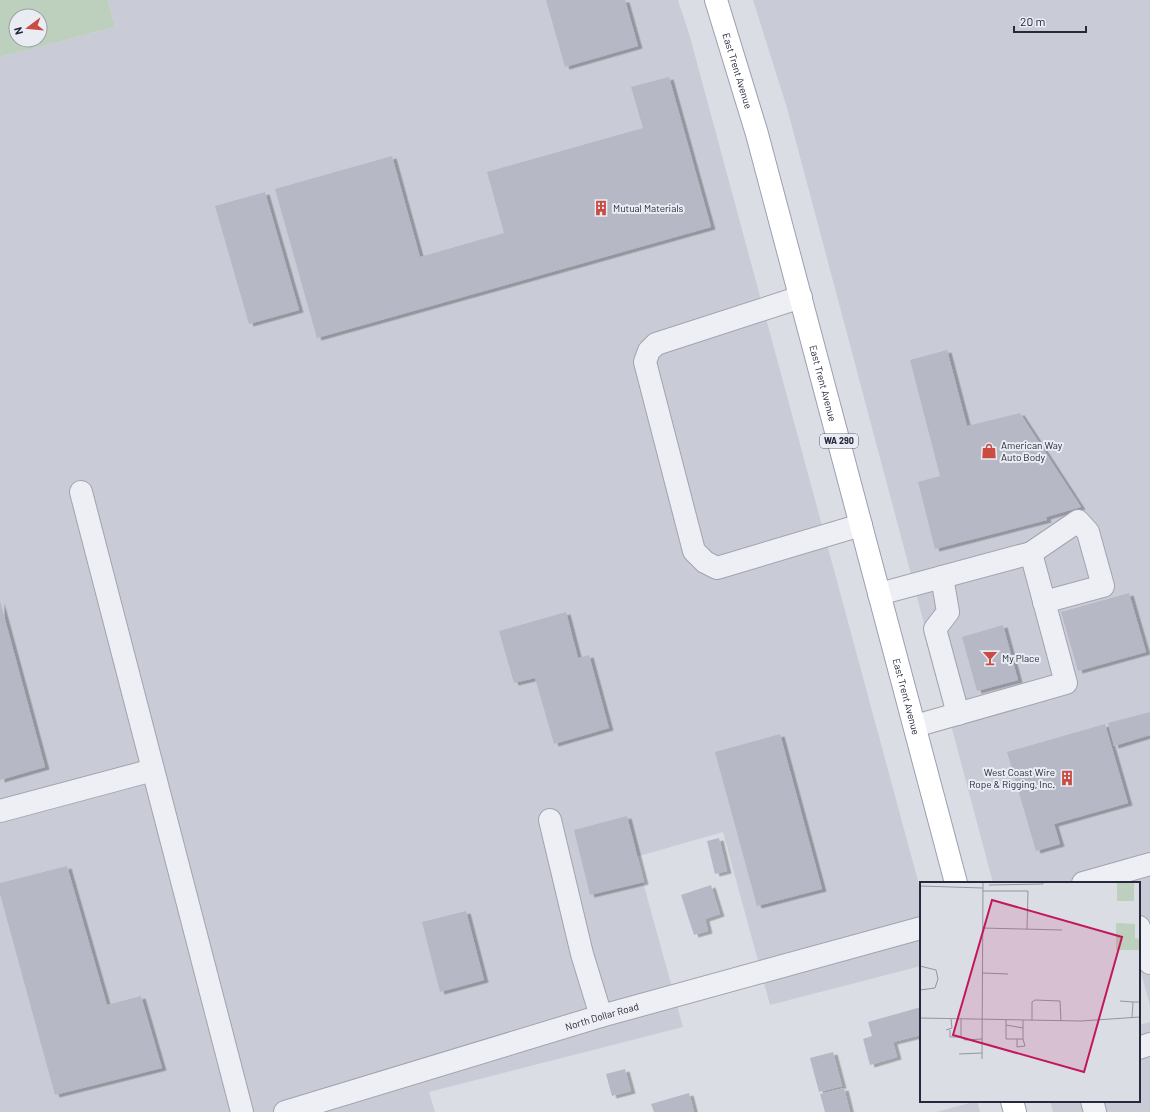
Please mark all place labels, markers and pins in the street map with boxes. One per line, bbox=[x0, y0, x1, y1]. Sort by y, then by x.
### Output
building icon: Mutual Materials bbox=[592, 199, 610, 217]
place label: Mutual Materials bbox=[613, 202, 684, 214]
place label: American Way Auto Body bbox=[1001, 439, 1063, 463]
shop icon: American Way Auto Body bbox=[980, 442, 998, 460]
bar icon: My Place bbox=[981, 649, 999, 667]
place label: My Place bbox=[1002, 652, 1040, 664]
place label: West Coast Wire Rope & Rigging, Inc. bbox=[969, 766, 1055, 790]
building icon: West Coast Wire Rope & Rigging, Inc. bbox=[1058, 769, 1076, 787]

